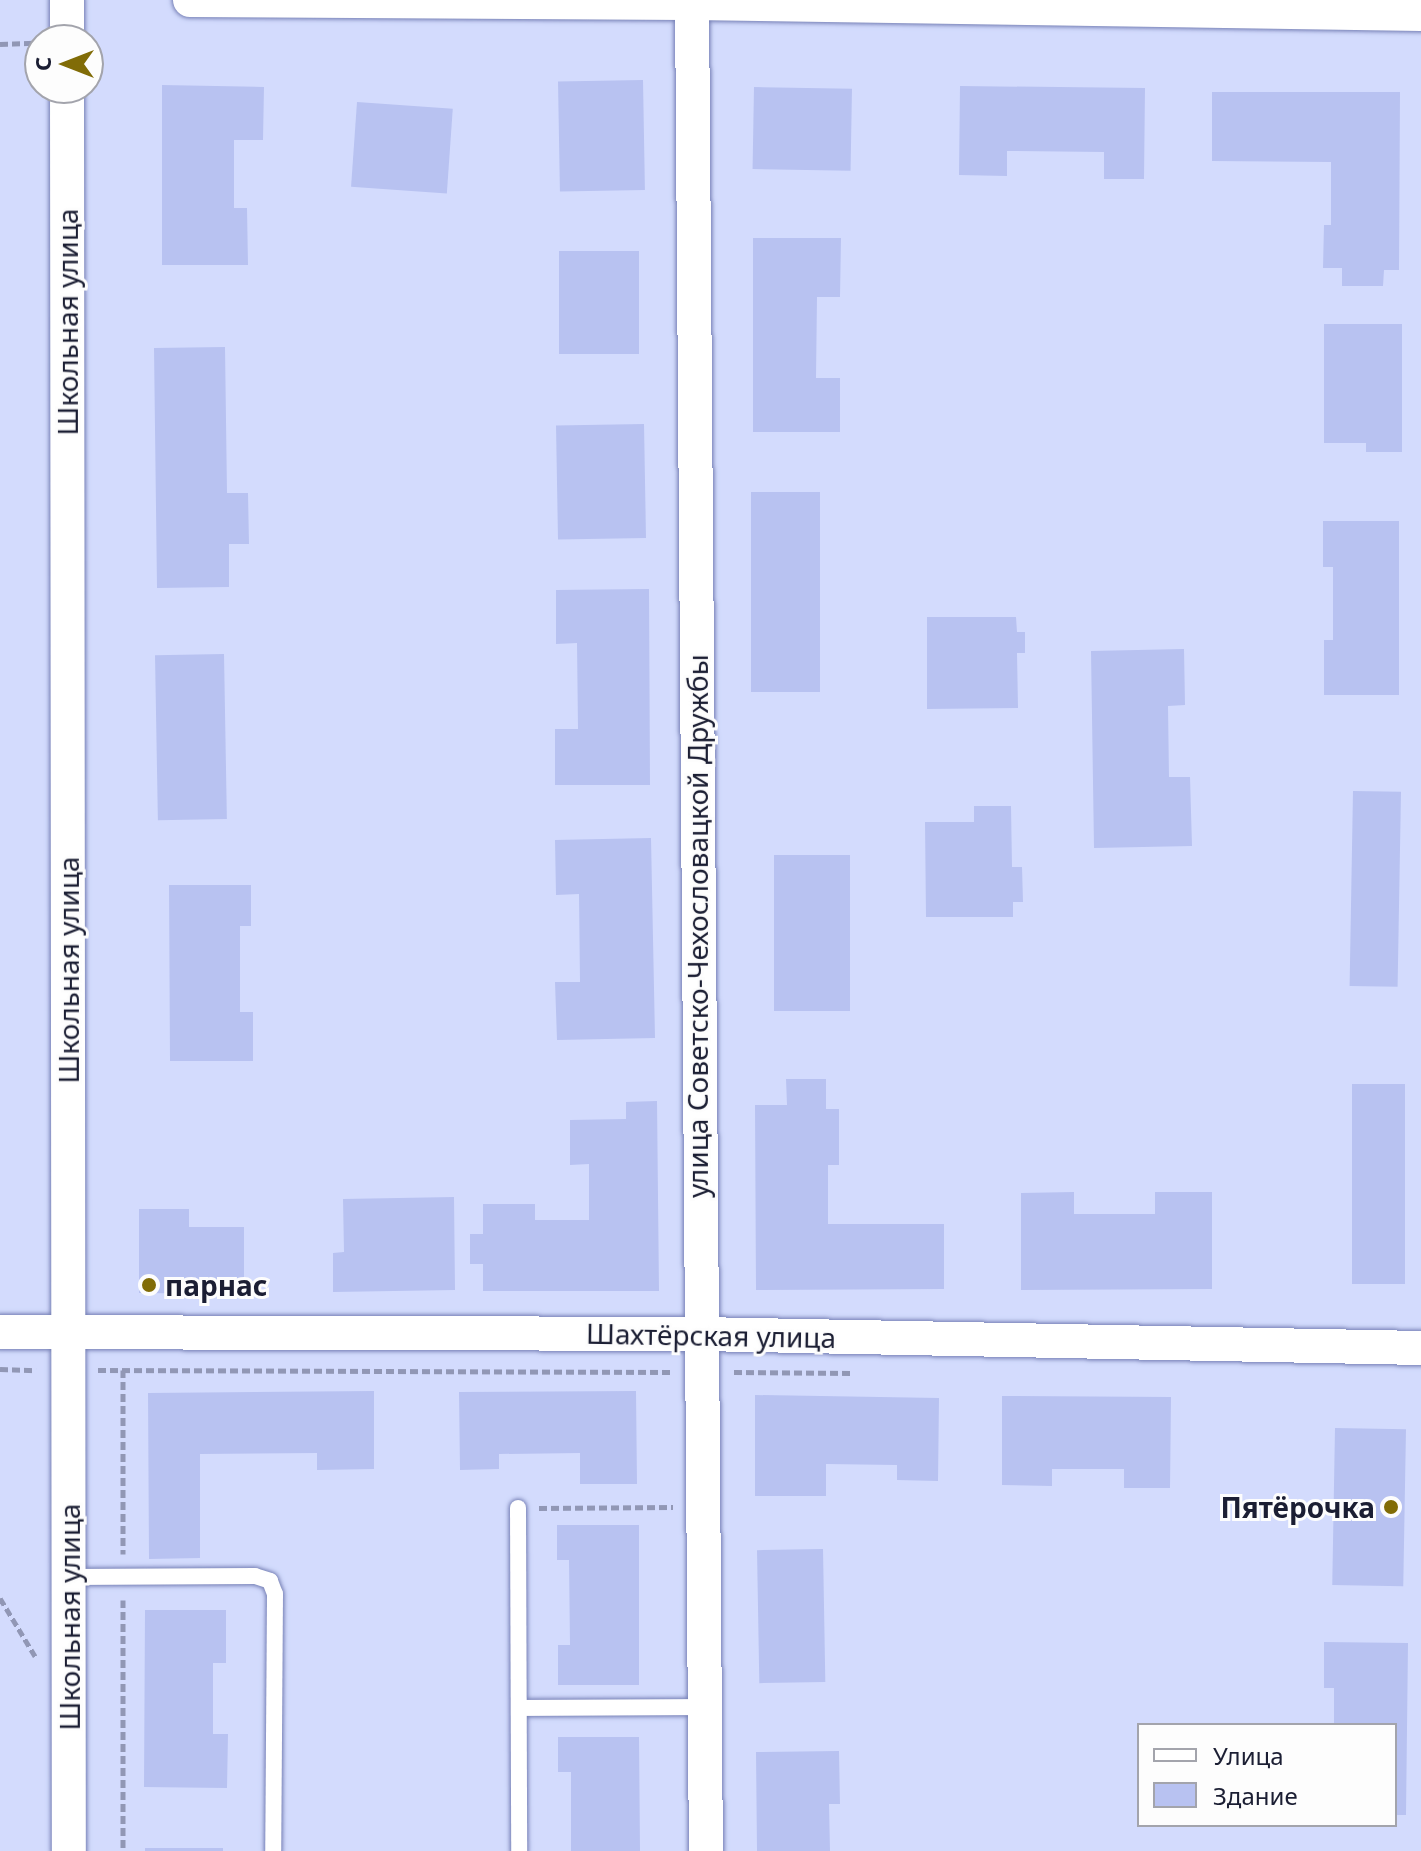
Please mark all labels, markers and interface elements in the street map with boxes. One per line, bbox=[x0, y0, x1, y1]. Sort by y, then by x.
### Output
north arrow bbox=[24, 24, 104, 104]
text: С bbox=[27, 57, 57, 71]
street label: Школьная улица bbox=[50, 208, 84, 436]
street label: улица Советско-Чехословацкой Дружбы bbox=[680, 654, 714, 1198]
street label: Школьная улица bbox=[51, 856, 85, 1084]
place label: парнас bbox=[165, 1268, 267, 1302]
marker: парнас bbox=[140, 1276, 158, 1294]
street label: Шахтёрская улица bbox=[586, 1316, 836, 1354]
place label: Пятёрочка bbox=[1220, 1490, 1375, 1524]
marker: Пятёрочка bbox=[1382, 1498, 1400, 1516]
street label: Школьная улица bbox=[52, 1503, 86, 1731]
legend bbox=[1137, 1723, 1397, 1827]
text: Улица bbox=[1213, 1739, 1284, 1772]
text: Здание bbox=[1213, 1779, 1298, 1812]

